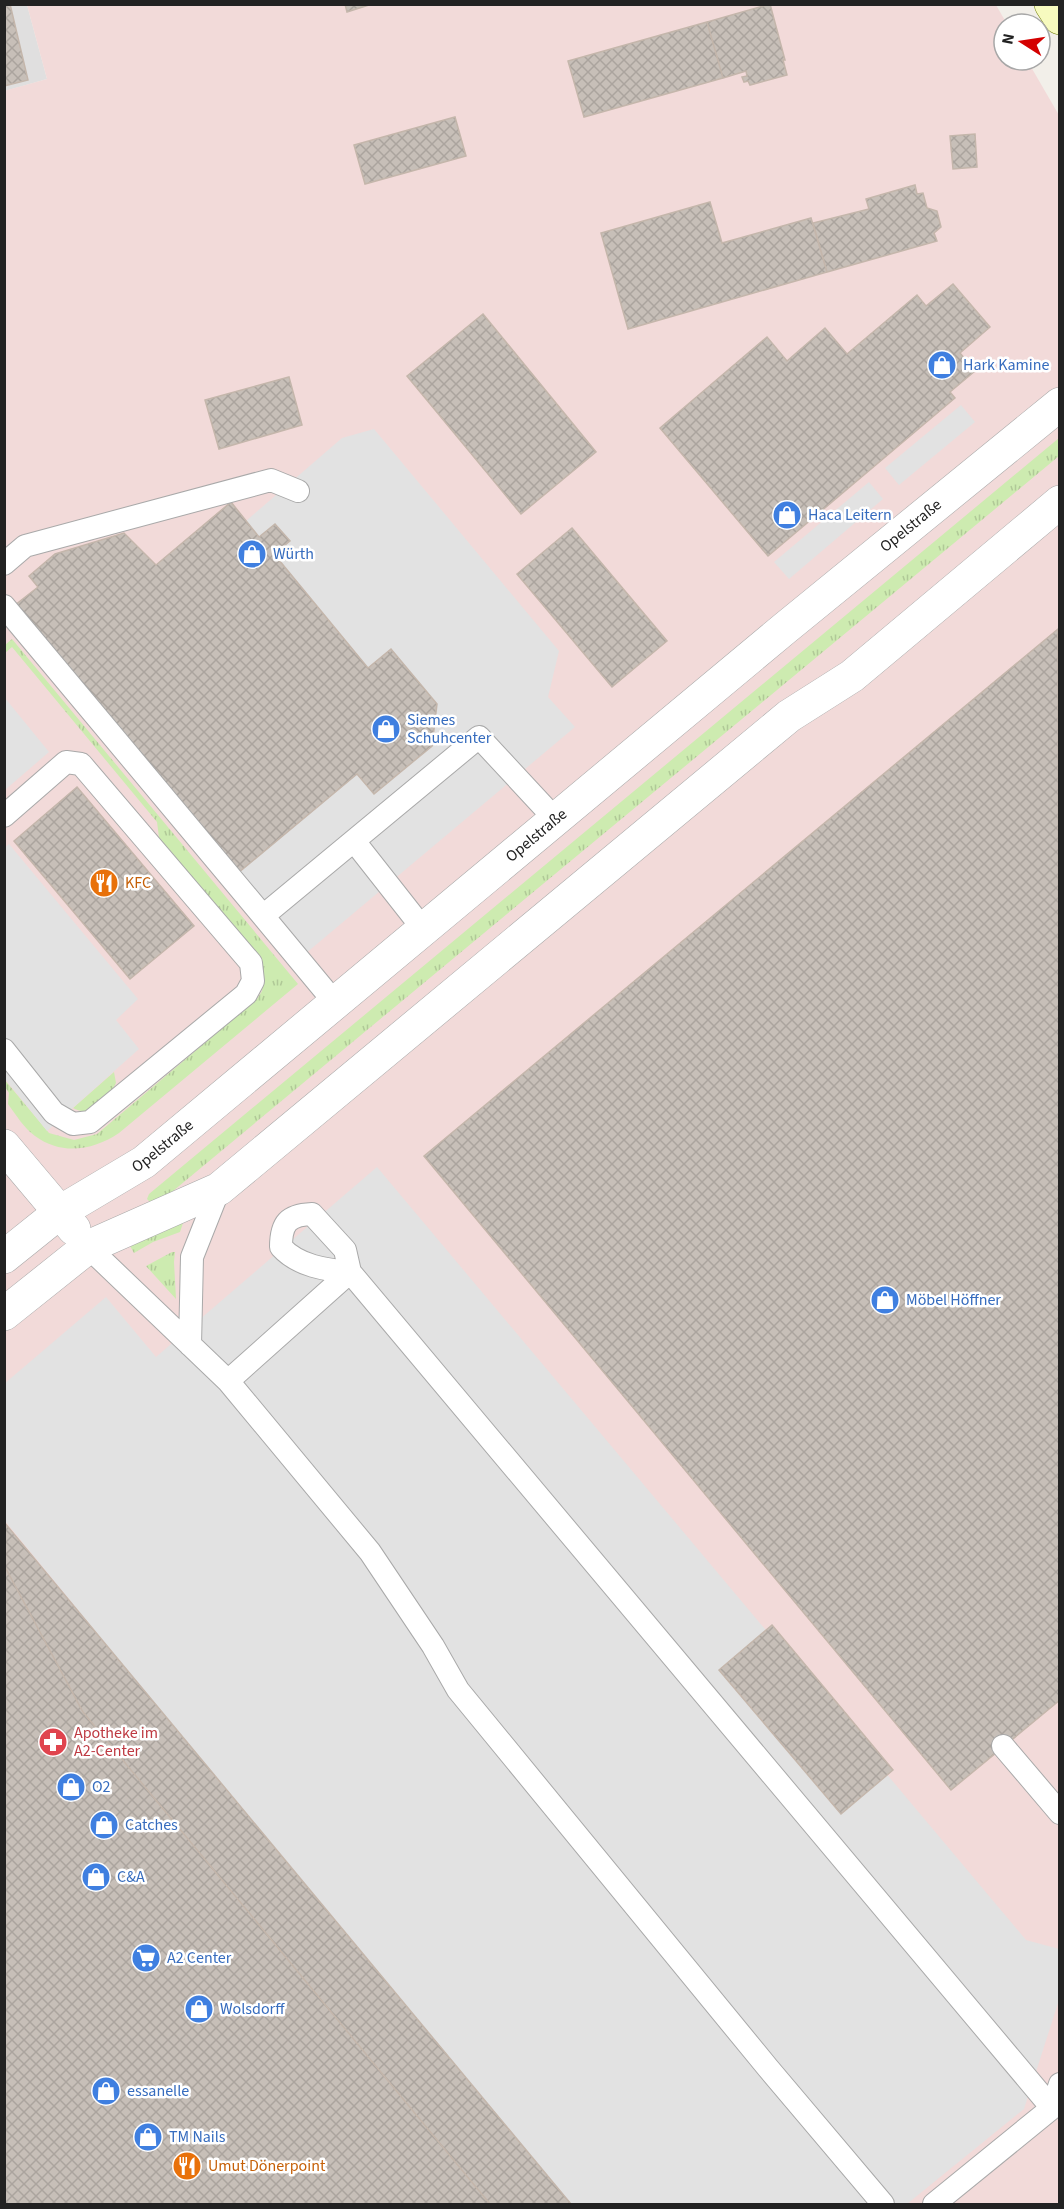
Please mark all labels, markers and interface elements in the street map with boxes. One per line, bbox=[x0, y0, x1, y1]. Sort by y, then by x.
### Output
north arrow bbox=[992, 12, 1052, 72]
text: N bbox=[996, 32, 1020, 47]
shop icon: Hark Kamine bbox=[926, 349, 958, 381]
place label: Hark Kamine bbox=[963, 354, 1049, 376]
street label: Opelstraße bbox=[875, 494, 946, 558]
shop icon: Haca Leitern bbox=[771, 499, 803, 531]
place label: Haca Leitern bbox=[808, 504, 892, 526]
shop icon: Würth bbox=[236, 538, 268, 570]
place label: Würth bbox=[273, 543, 314, 565]
place label: Siemes Schuhcenter bbox=[407, 709, 492, 749]
shop icon: Siemes Schuhcenter bbox=[370, 713, 402, 745]
street label: Opelstraße bbox=[501, 803, 572, 867]
restaurant icon: KFC bbox=[88, 867, 120, 899]
place label: KFC bbox=[125, 872, 151, 894]
street label: Opelstraße bbox=[128, 1114, 198, 1178]
shop icon: Möbel Höffner bbox=[869, 1284, 901, 1316]
place label: Möbel Höffner bbox=[906, 1289, 1001, 1311]
place label: Apotheke im A2-Center bbox=[74, 1722, 158, 1762]
pharmacy icon: Apotheke im A2-Center bbox=[37, 1726, 69, 1758]
shop icon: O2 bbox=[55, 1771, 87, 1803]
place label: O2 bbox=[92, 1776, 111, 1798]
shop icon: Catches bbox=[88, 1809, 120, 1841]
place label: Catches bbox=[125, 1814, 178, 1836]
shop icon: C&A bbox=[80, 1861, 112, 1893]
place label: C&A bbox=[117, 1866, 145, 1888]
supermarket icon: A2 Center bbox=[130, 1942, 162, 1974]
place label: A2 Center bbox=[167, 1947, 232, 1969]
shop icon: Wolsdorff bbox=[183, 1993, 215, 2025]
place label: Wolsdorff bbox=[220, 1998, 285, 2020]
shop icon: essanelle bbox=[90, 2075, 122, 2107]
place label: essanelle bbox=[127, 2080, 189, 2102]
shop icon: TM Nails bbox=[132, 2121, 164, 2153]
place label: TM Nails bbox=[169, 2126, 226, 2148]
restaurant icon: Umut Dönerpoint bbox=[171, 2150, 203, 2182]
place label: Umut Dönerpoint bbox=[208, 2155, 326, 2177]

